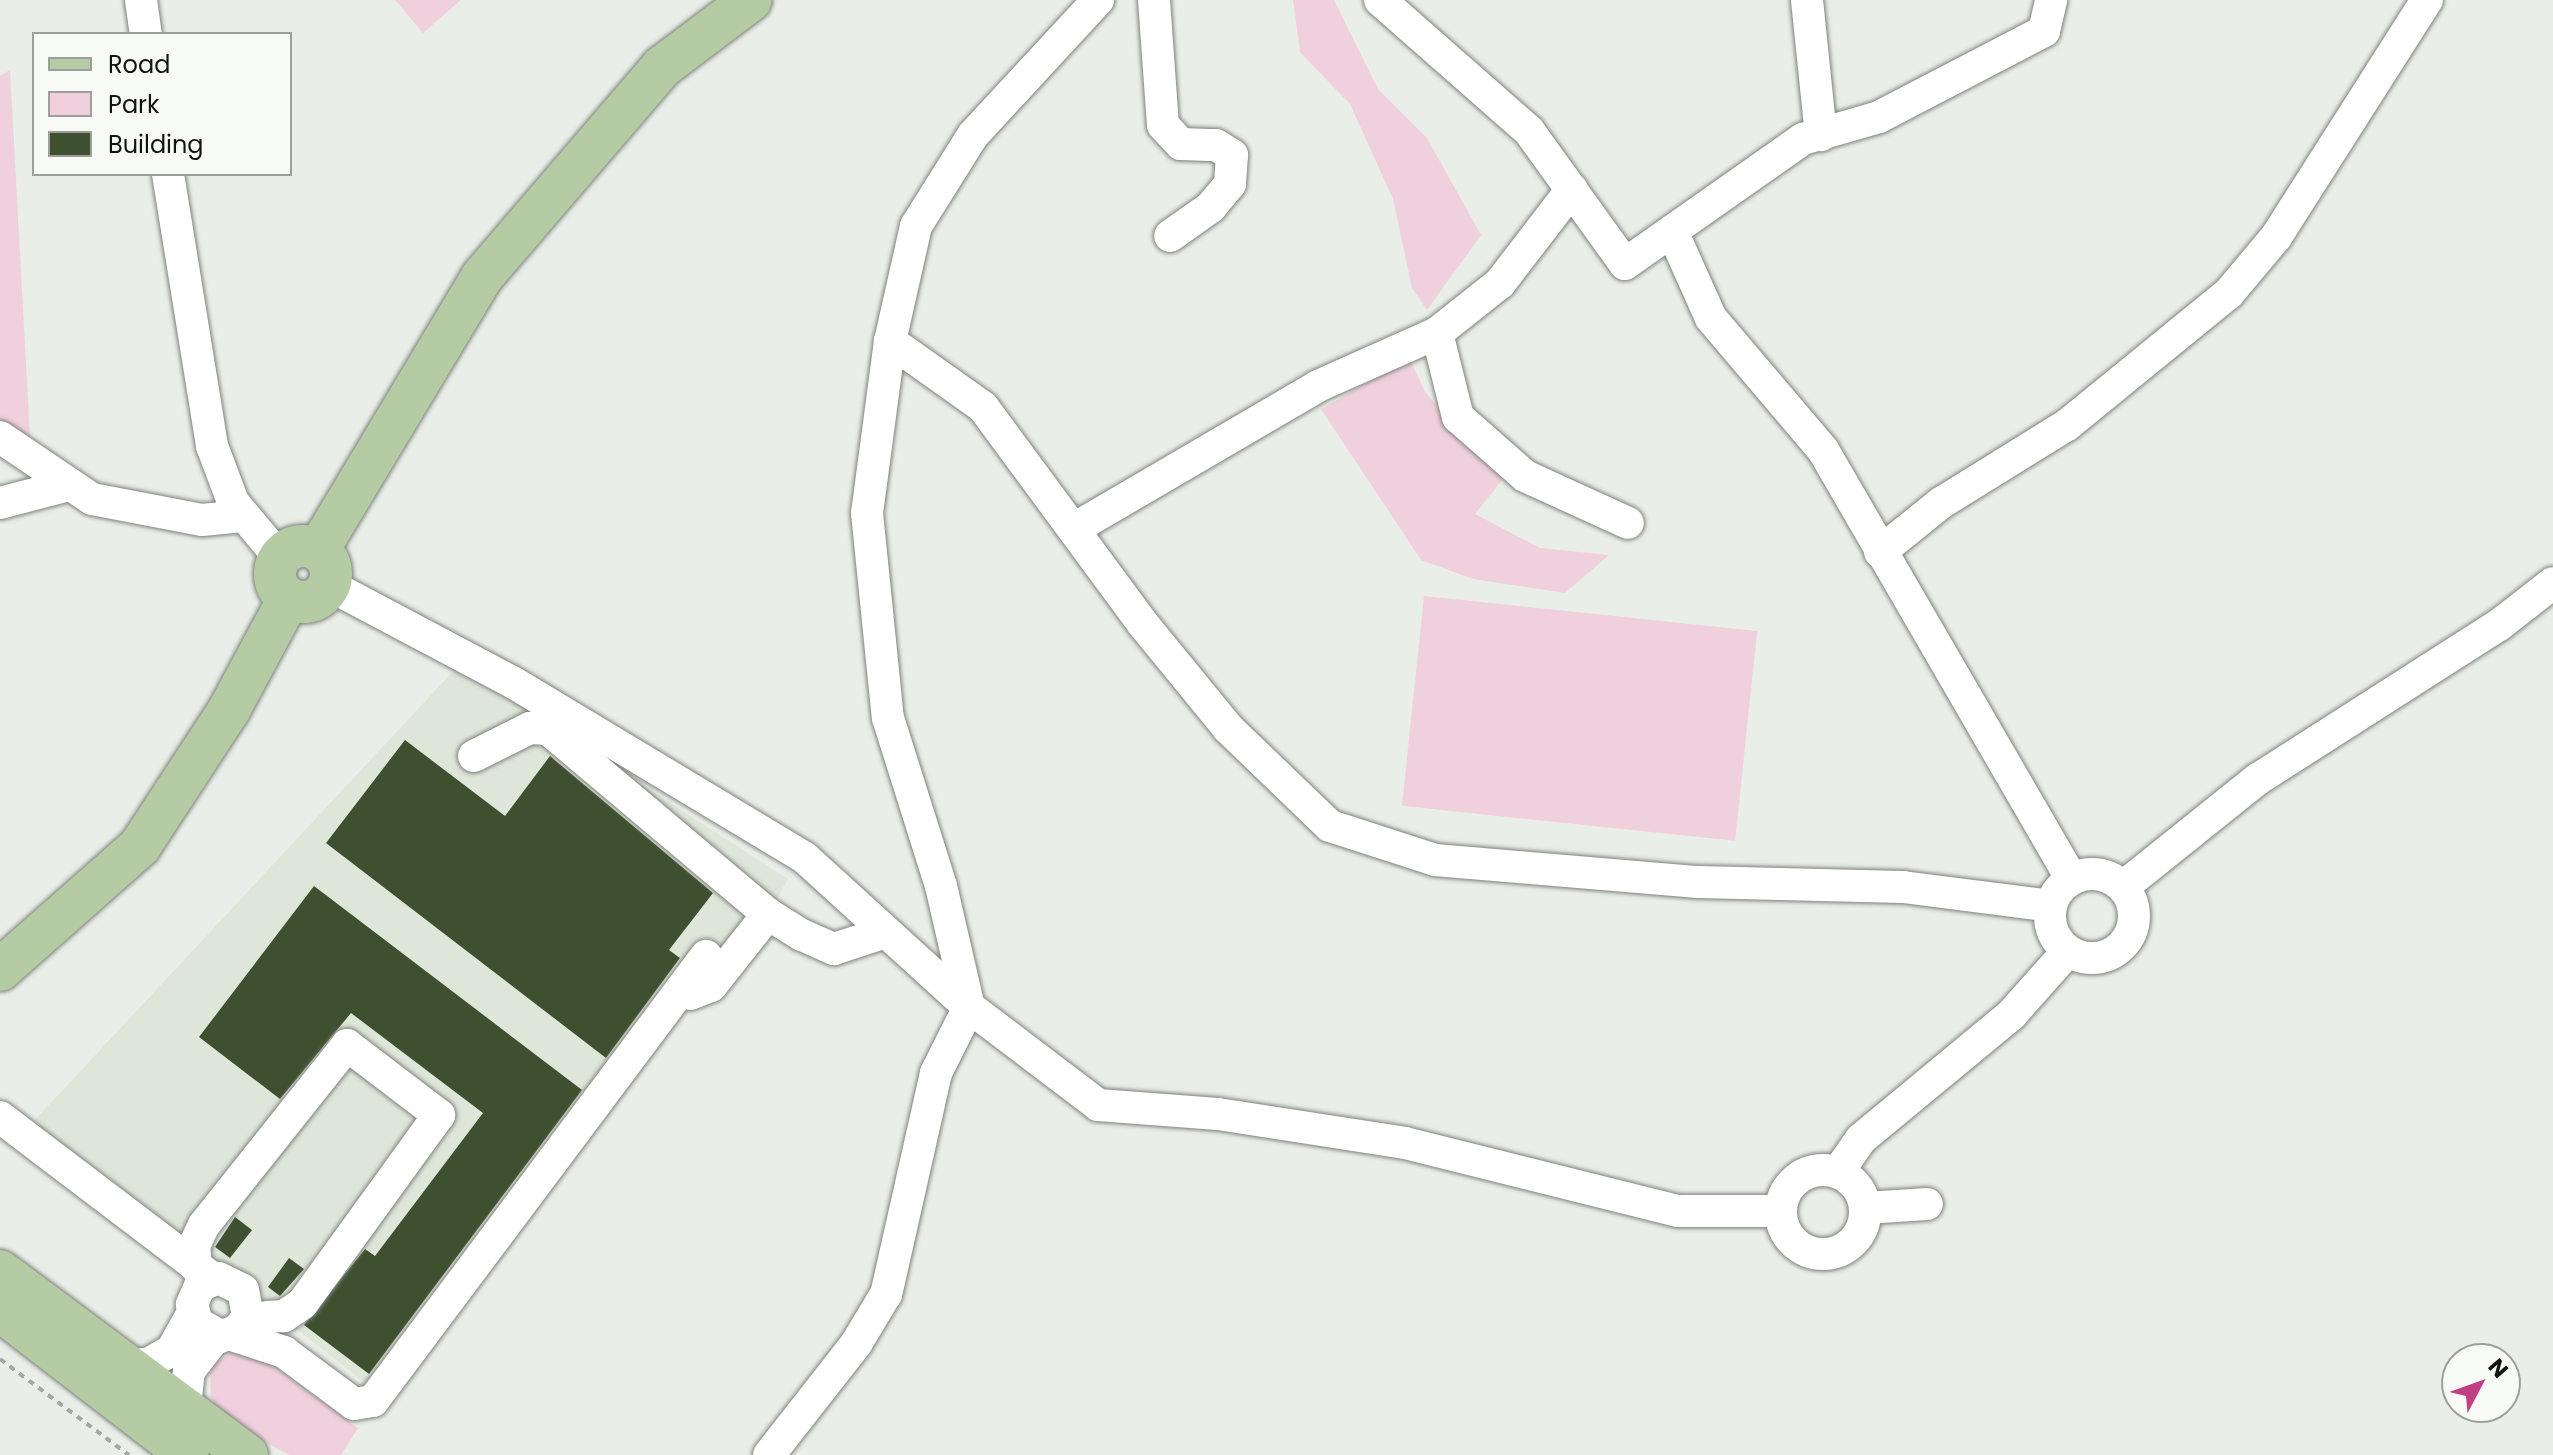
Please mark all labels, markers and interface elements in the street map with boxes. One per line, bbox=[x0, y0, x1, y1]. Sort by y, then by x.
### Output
legend bbox=[32, 32, 292, 176]
text: Road bbox=[108, 48, 170, 81]
text: Park bbox=[108, 88, 159, 121]
text: Building bbox=[108, 128, 204, 161]
north arrow bbox=[2441, 1343, 2521, 1423]
text: N bbox=[2481, 1352, 2515, 1385]

